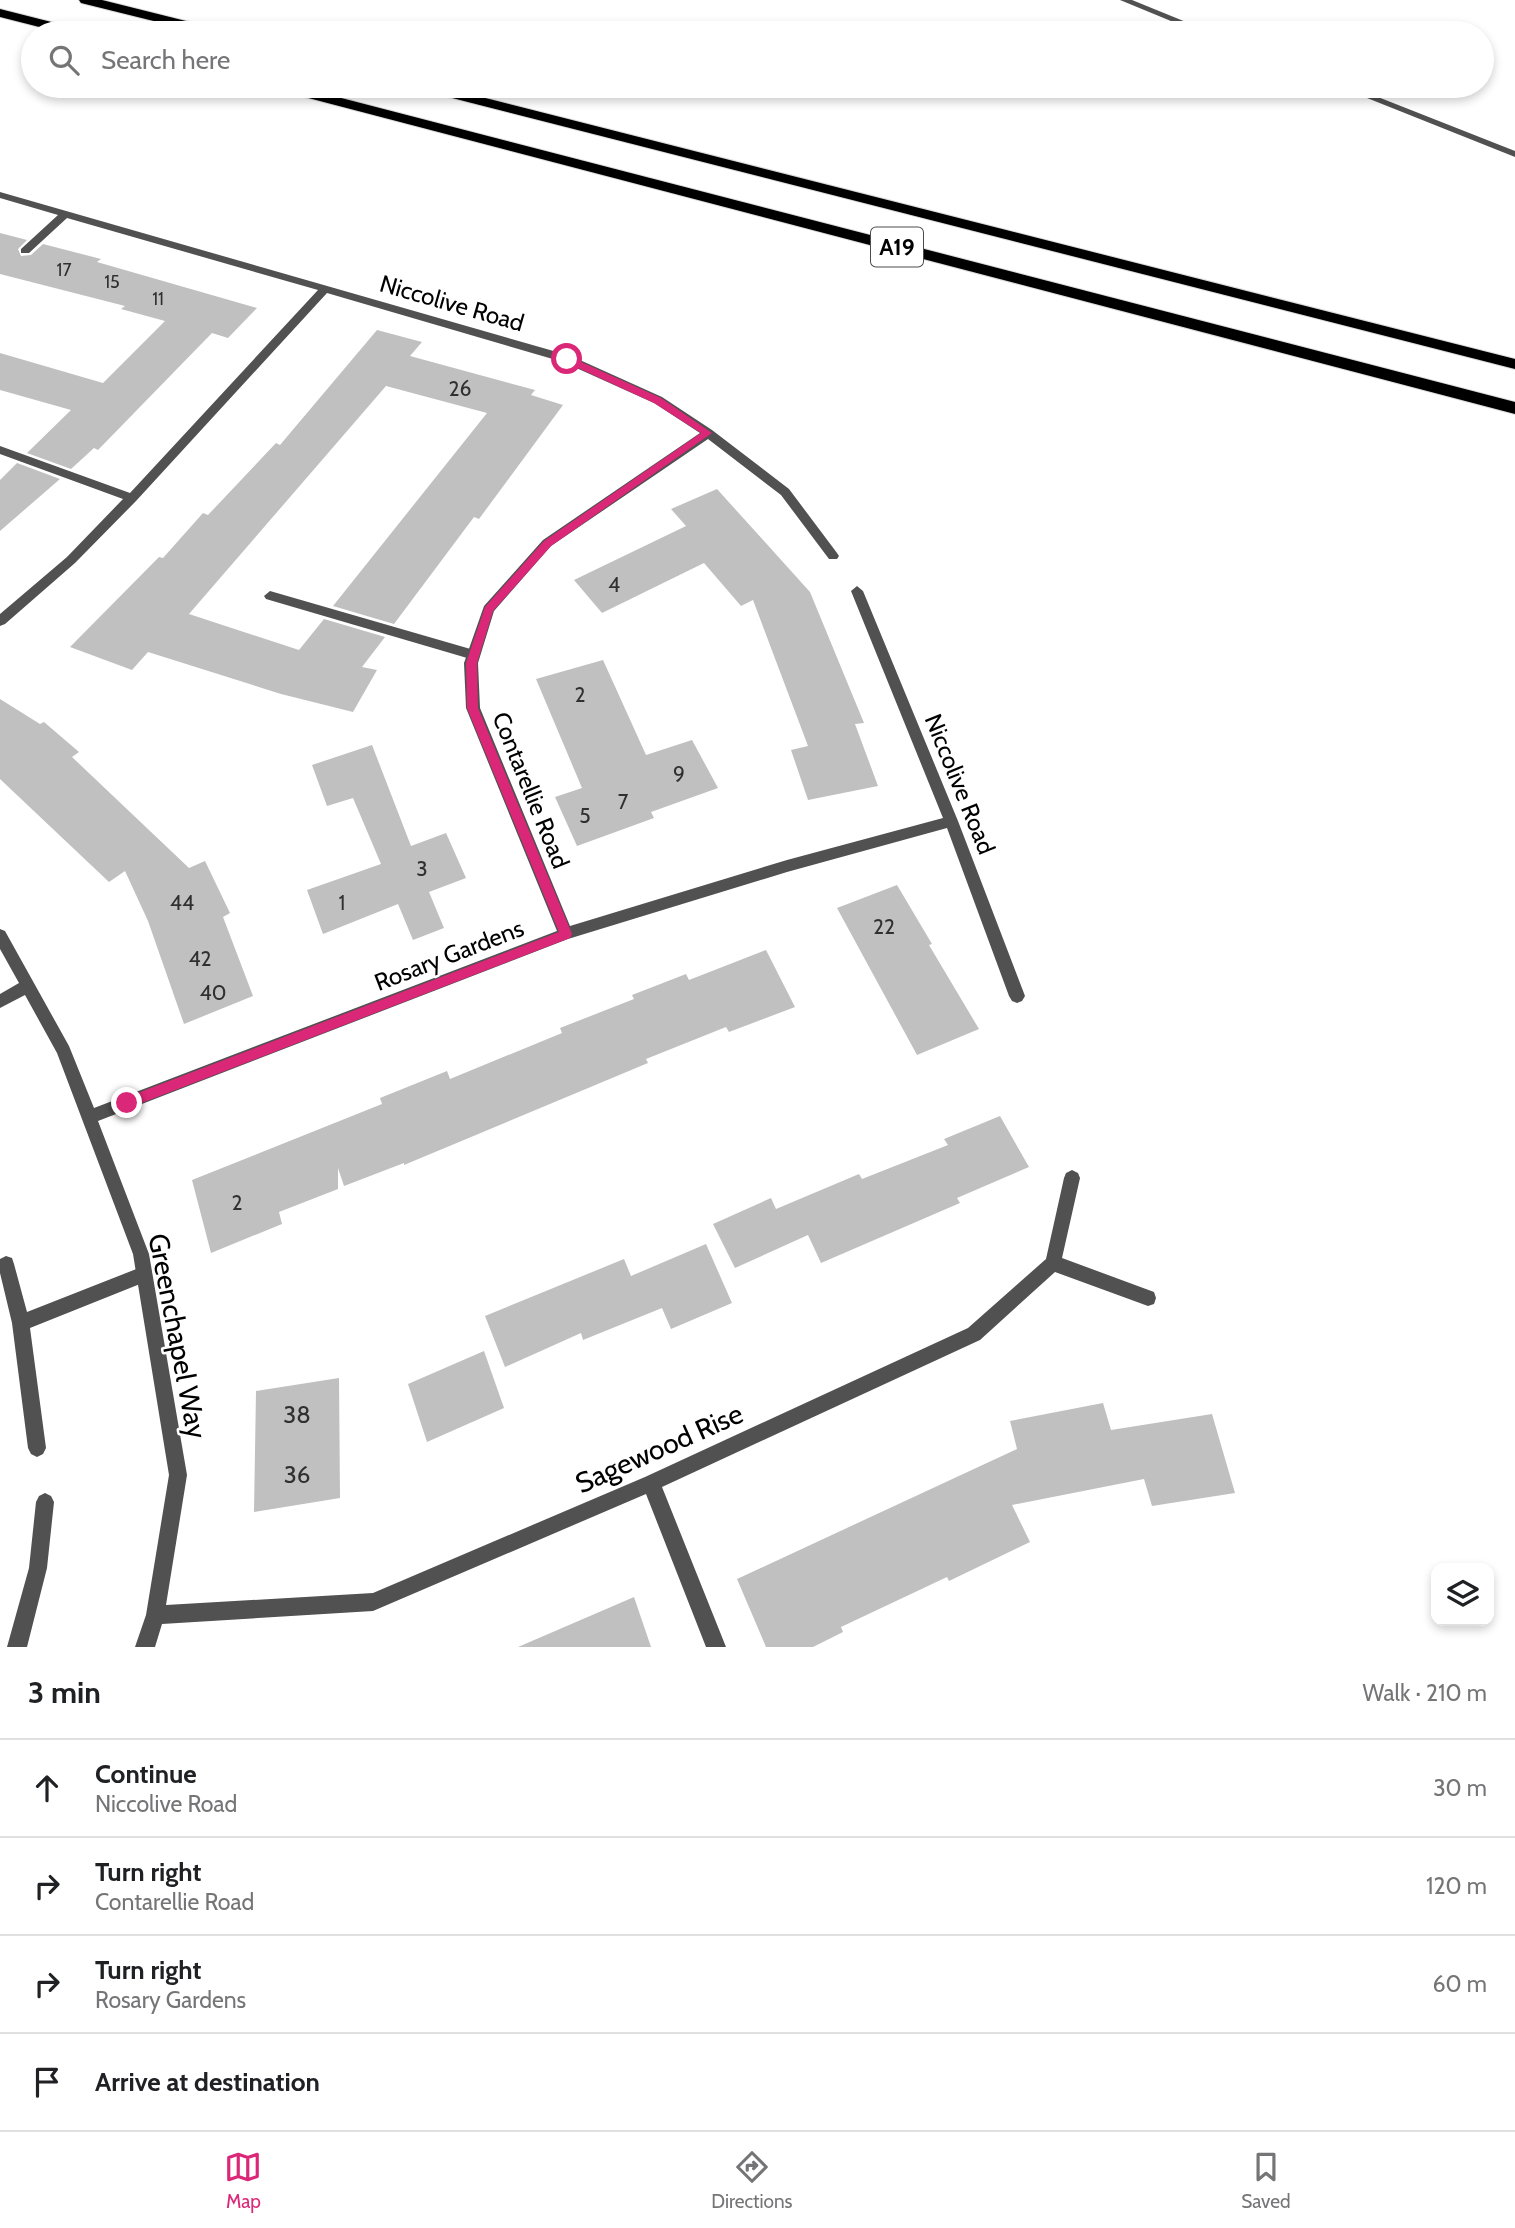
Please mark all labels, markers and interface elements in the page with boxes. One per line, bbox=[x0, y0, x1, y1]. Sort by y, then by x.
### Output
search box bbox=[21, 21, 1494, 98]
icon: search bbox=[45, 41, 83, 79]
text: Search here bbox=[101, 44, 230, 76]
road number: A19 bbox=[871, 228, 923, 266]
house number: 17 bbox=[57, 259, 71, 281]
street label: Niccolive Road bbox=[377, 269, 527, 337]
house number: 15 bbox=[104, 271, 120, 293]
house number: 11 bbox=[152, 288, 164, 310]
route start bbox=[551, 343, 582, 374]
house number: 26 bbox=[449, 376, 472, 401]
house number: 4 bbox=[608, 572, 620, 597]
house number: 2 bbox=[574, 682, 586, 707]
street label: Contarellie Road bbox=[486, 708, 576, 872]
street label: Niccolive Road bbox=[919, 710, 1001, 858]
house number: 9 bbox=[673, 761, 685, 786]
house number: 7 bbox=[618, 789, 629, 814]
house number: 5 bbox=[579, 803, 591, 828]
house number: 3 bbox=[416, 856, 428, 881]
house number: 44 bbox=[170, 890, 194, 915]
house number: 1 bbox=[339, 890, 345, 915]
street label: Rosary Gardens bbox=[370, 913, 528, 997]
house number: 22 bbox=[873, 914, 895, 939]
house number: 42 bbox=[188, 946, 212, 971]
house number: 40 bbox=[200, 980, 226, 1005]
route end bbox=[111, 1087, 142, 1118]
house number: 2 bbox=[231, 1190, 243, 1215]
street label: Greenchapel Way bbox=[141, 1231, 215, 1441]
street label: Sagewood Rise bbox=[570, 1396, 748, 1500]
house number: 38 bbox=[283, 1400, 311, 1429]
house number: 36 bbox=[284, 1460, 310, 1489]
map controls bbox=[1431, 1563, 1494, 1626]
button: layers bbox=[1431, 1563, 1494, 1626]
text: 3 min bbox=[28, 1674, 101, 1711]
text: Walk · 210 m bbox=[1363, 1679, 1487, 1707]
text: Continue bbox=[95, 1758, 197, 1790]
icon: ahead bbox=[28, 1769, 66, 1807]
text: 30 m bbox=[1433, 1774, 1487, 1802]
text: Niccolive Road bbox=[95, 1790, 237, 1818]
text: Turn right bbox=[95, 1856, 201, 1888]
icon: right bbox=[28, 1867, 66, 1905]
text: 120 m bbox=[1426, 1872, 1487, 1900]
text: Contarellie Road bbox=[95, 1888, 254, 1916]
text: Turn right bbox=[95, 1954, 201, 1986]
icon: right bbox=[28, 1965, 66, 2003]
text: 60 m bbox=[1433, 1970, 1487, 1998]
text: Rosary Gardens bbox=[95, 1986, 246, 2014]
icon: arrive bbox=[28, 2063, 66, 2101]
text: Arrive at destination bbox=[95, 2066, 320, 2098]
tab: Map bbox=[224, 2148, 262, 2213]
tab: Directions bbox=[711, 2148, 792, 2213]
tab: Saved bbox=[1241, 2148, 1291, 2213]

